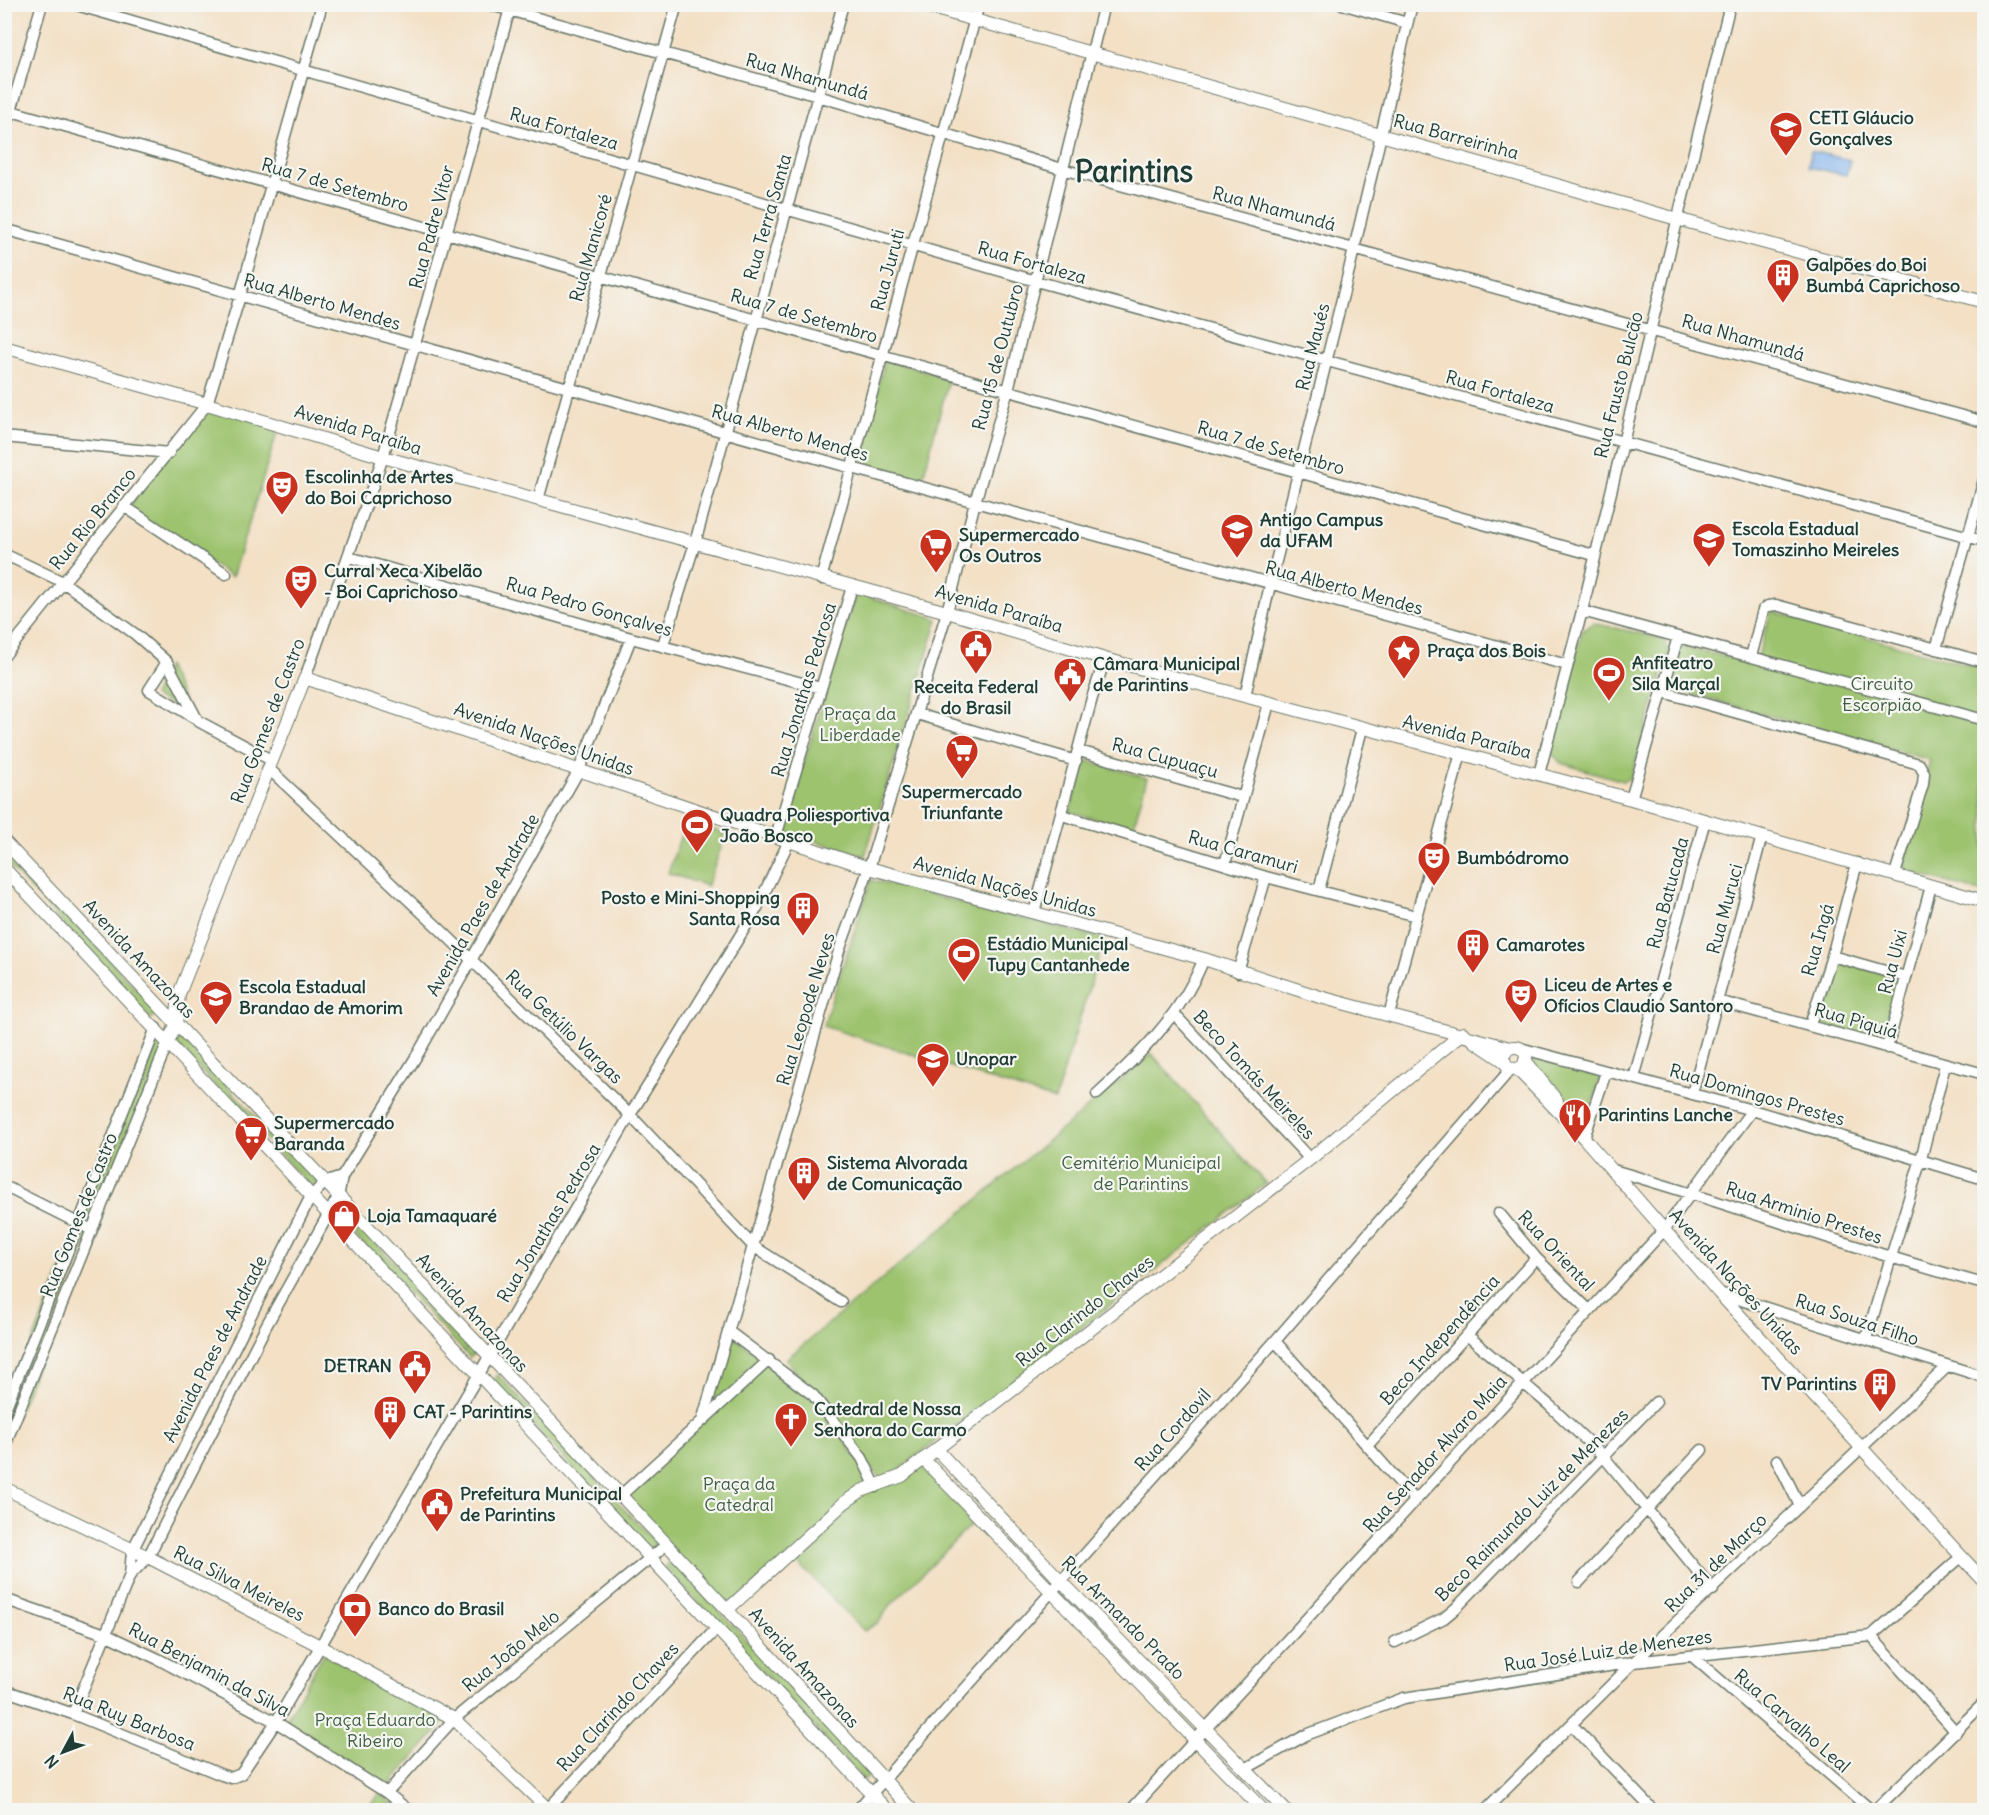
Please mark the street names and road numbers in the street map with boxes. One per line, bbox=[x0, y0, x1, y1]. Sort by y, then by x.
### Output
street label: Rua Nhamundá bbox=[743, 48, 871, 105]
street label: Rua Fortaleza bbox=[507, 102, 621, 155]
street label: Rua Barreirinha bbox=[1391, 109, 1521, 164]
street label: Rua Terra Santa bbox=[739, 151, 797, 283]
street label: Rua 7 de Setembro bbox=[259, 152, 411, 217]
street label: Rua Padre Vitor bbox=[404, 162, 459, 291]
street label: Rua Nhamundá bbox=[1210, 181, 1338, 236]
street label: Rua Manicoré bbox=[564, 191, 617, 304]
street label: Rua Juruti bbox=[866, 226, 909, 313]
street label: Rua Fortaleza bbox=[975, 236, 1089, 289]
street label: Rua Alberto Mendes bbox=[241, 268, 403, 335]
street label: Rua 15 de Outubro bbox=[967, 281, 1028, 433]
street label: Rua 7 de Setembro bbox=[728, 283, 880, 348]
street label: Rua Maués bbox=[1291, 301, 1334, 393]
street label: Rua Fausto Bulcão bbox=[1589, 309, 1648, 461]
street label: Rua Nhamundá bbox=[1679, 309, 1807, 366]
street label: Rua Fortaleza bbox=[1443, 365, 1557, 418]
street label: Avenida Paraíba bbox=[292, 399, 425, 460]
street label: Rua Alberto Mendes bbox=[709, 399, 871, 466]
street label: Rua 7 de Setembro bbox=[1195, 415, 1347, 480]
street label: Rua Rio Branco bbox=[44, 463, 141, 574]
street label: Rua Alberto Mendes bbox=[1263, 555, 1426, 620]
street label: Rua Pedro Gonçalves bbox=[503, 572, 675, 641]
street label: Avenida Paraíba bbox=[933, 579, 1066, 638]
street label: Rua Jonathas Pedrosa bbox=[766, 600, 841, 780]
street label: Rua Gomes de Castro bbox=[225, 635, 310, 807]
street label: Avenida Nações Unidas bbox=[451, 697, 637, 780]
street label: Avenida Paraíba bbox=[1400, 709, 1534, 764]
street label: Rua Cupuaçu bbox=[1110, 732, 1221, 783]
street label: Avenida Paes de Andrade bbox=[421, 809, 544, 1000]
street label: Rua Caramuri bbox=[1185, 825, 1301, 878]
street label: Rua Batucada bbox=[1642, 834, 1694, 951]
street label: Avenida Nações Unidas bbox=[911, 851, 1099, 922]
street label: Rua Muruci bbox=[1701, 861, 1748, 956]
street label: Avenida Amazonas bbox=[78, 894, 200, 1023]
street label: Rua Ingá bbox=[1796, 901, 1839, 979]
street label: Rua Uixi bbox=[1873, 927, 1912, 996]
street label: Rua Leopode Neves bbox=[771, 930, 840, 1088]
street label: Rua Getúlio Vargas bbox=[501, 965, 628, 1089]
street label: Rua Piquiá bbox=[1812, 998, 1901, 1043]
street label: Beco Tomás Meireles bbox=[1189, 1005, 1320, 1144]
street label: Rua Domingos Prestes bbox=[1667, 1058, 1847, 1131]
street label: Rua Gomes de Castro bbox=[35, 1129, 122, 1300]
street label: Rua Jonathas Pedrosa bbox=[492, 1139, 605, 1307]
street label: Rua Arminio Prestes bbox=[1723, 1176, 1885, 1249]
street label: Avenida Nações Unidas bbox=[1665, 1204, 1808, 1360]
street label: Rua Oriental bbox=[1513, 1206, 1600, 1296]
street label: Avenida Amazonas bbox=[411, 1248, 533, 1377]
street label: Rua Clarindo Chaves bbox=[1011, 1250, 1158, 1372]
street label: Avenida Paes de Andrade bbox=[157, 1251, 272, 1446]
street label: Beco Independência bbox=[1375, 1270, 1504, 1410]
street label: Rua Souza Filho bbox=[1792, 1289, 1922, 1350]
street label: Rua Senador Alvaro Maia bbox=[1358, 1370, 1511, 1537]
street label: Rua Cordovil bbox=[1130, 1384, 1216, 1476]
street label: Beco Raimundo Luiz de Menezes bbox=[1430, 1403, 1633, 1606]
street label: Rua 31 de Março bbox=[1660, 1508, 1772, 1617]
street label: Rua Silva Meireles bbox=[170, 1541, 309, 1627]
street label: Rua Armando Prado bbox=[1057, 1551, 1190, 1684]
street label: Avenida Amazonas bbox=[744, 1603, 865, 1733]
street label: Rua João Melo bbox=[457, 1604, 564, 1697]
street label: Rua Benjamin da Silva bbox=[125, 1617, 294, 1722]
street label: Rua José Luiz de Menezes bbox=[1502, 1625, 1713, 1676]
street label: Rua Clarindo Chaves bbox=[552, 1637, 683, 1776]
street label: Rua Carvalho Leal bbox=[1729, 1664, 1855, 1777]
street label: Rua Ruy Barbosa bbox=[60, 1682, 199, 1756]

